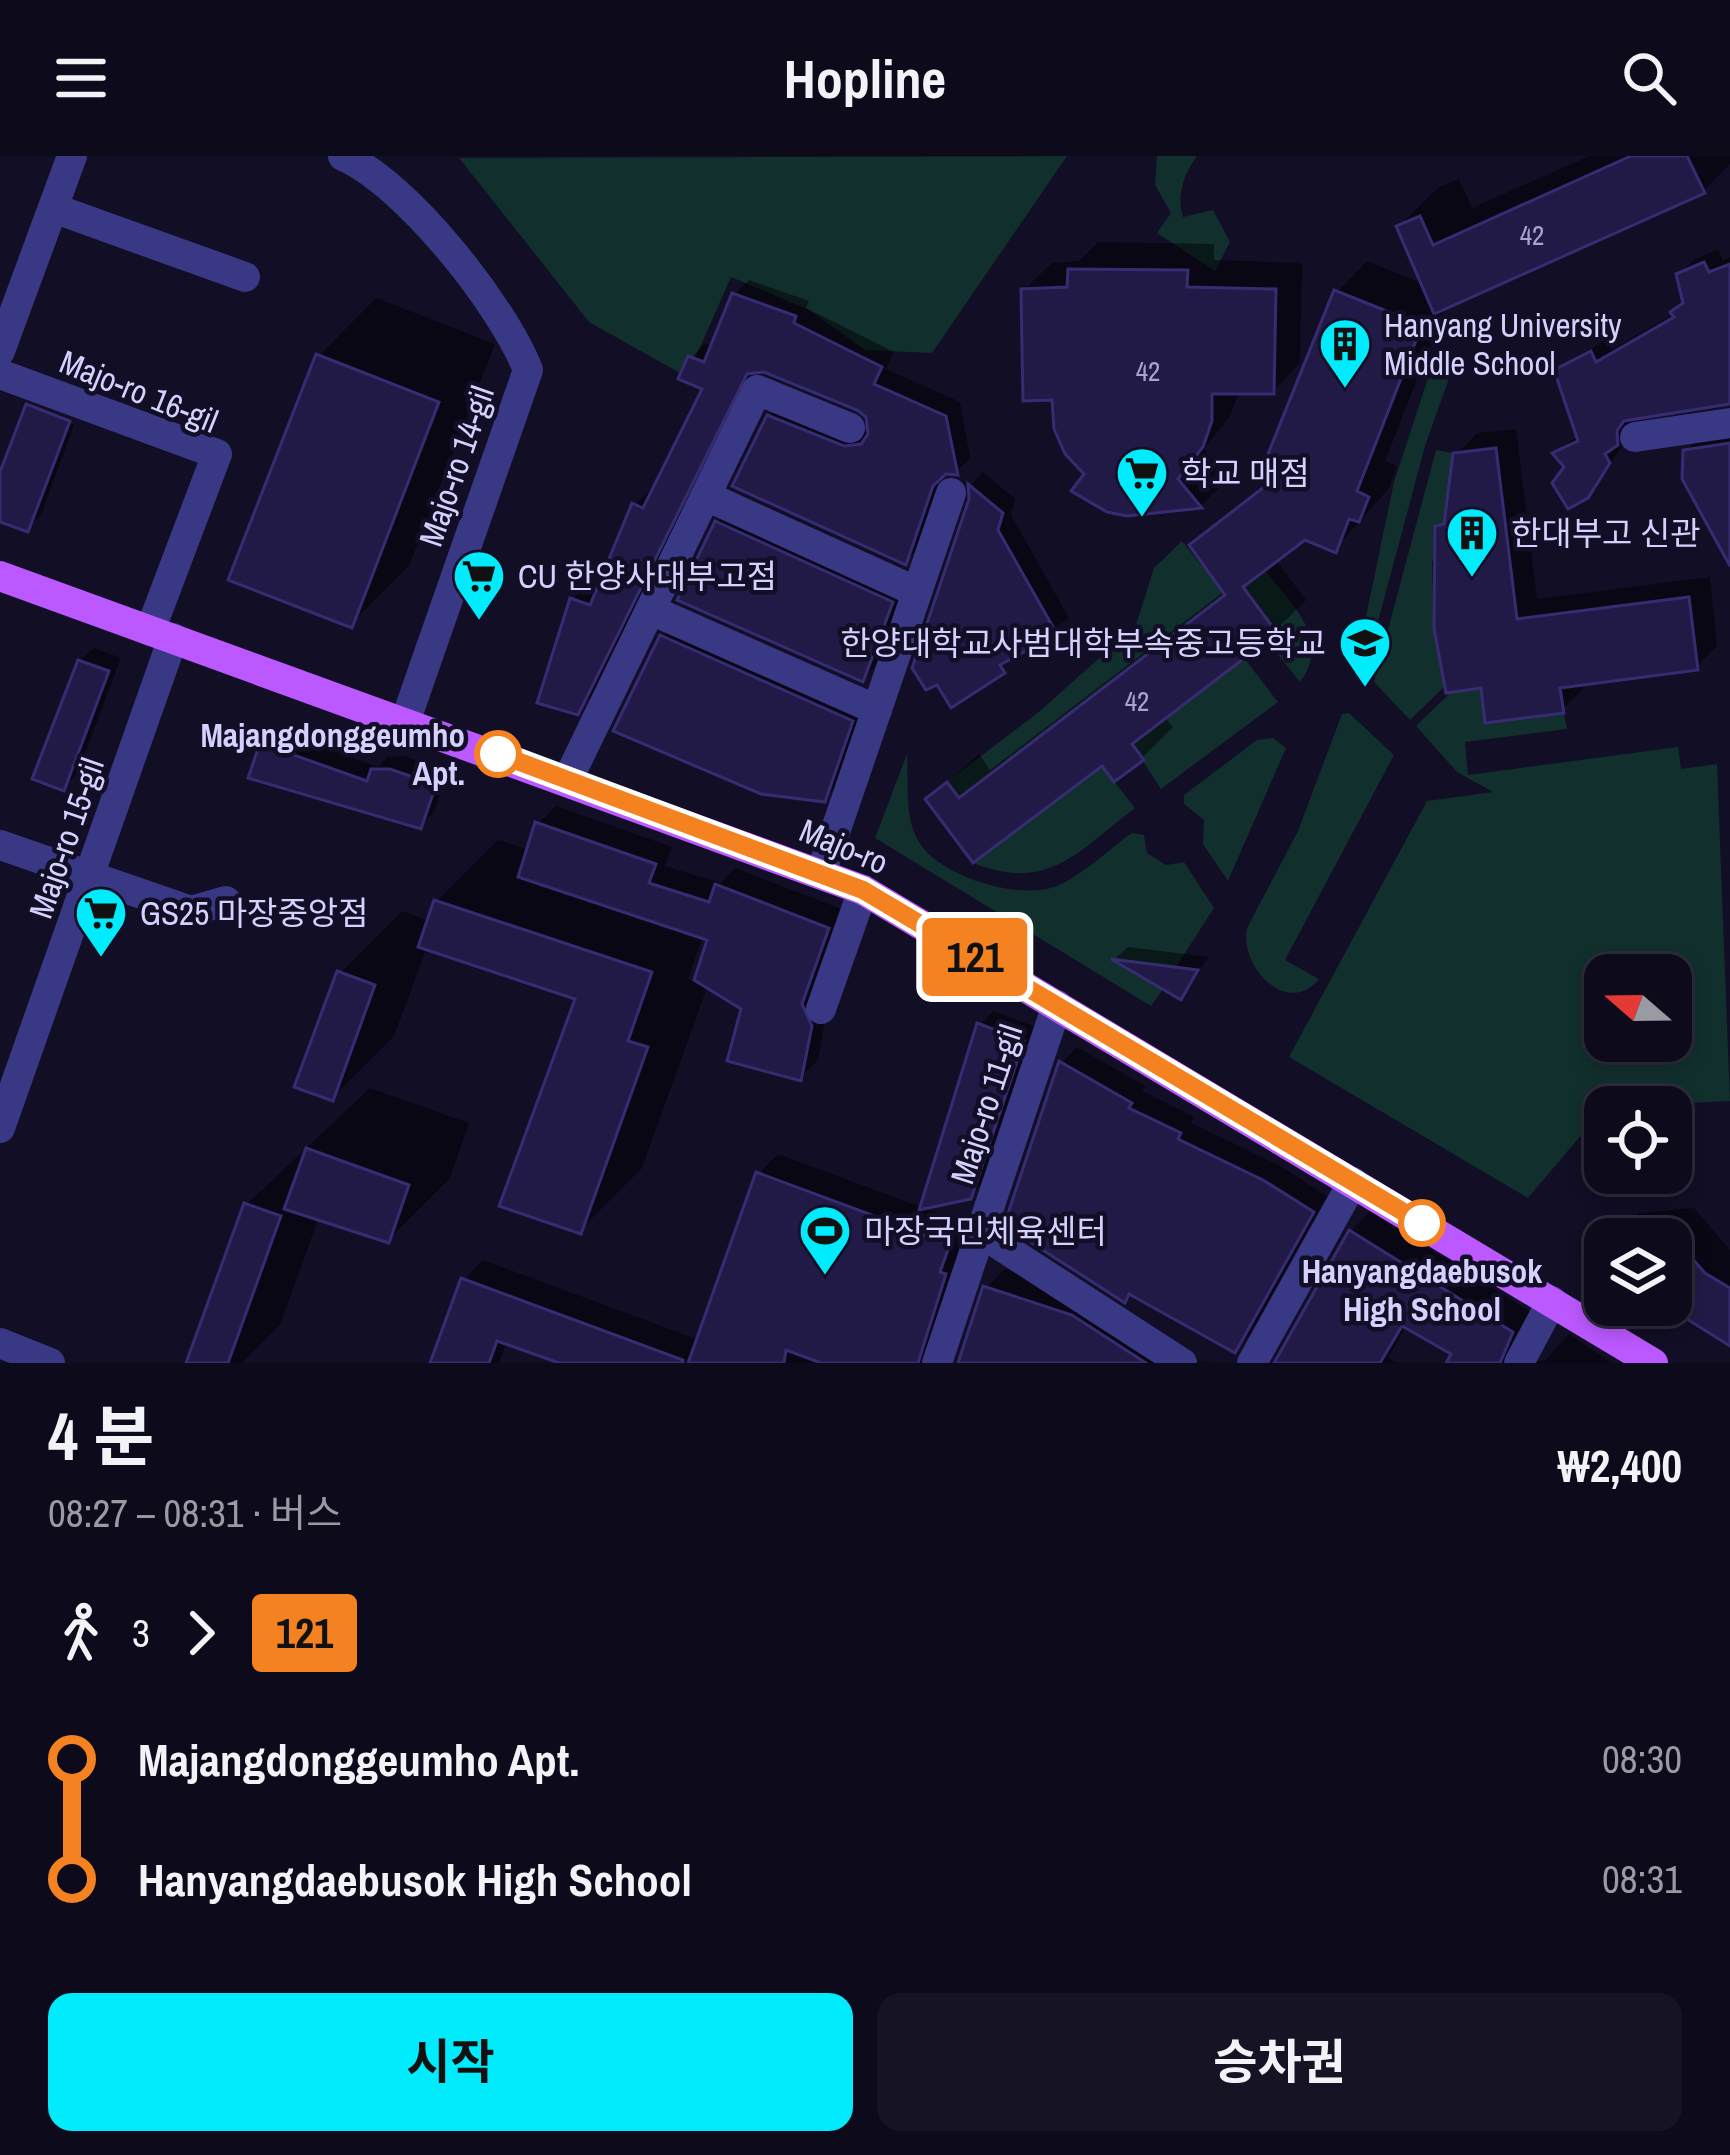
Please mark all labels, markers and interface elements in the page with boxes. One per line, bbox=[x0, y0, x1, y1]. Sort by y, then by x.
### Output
text: Hopline bbox=[784, 42, 946, 115]
icon: menu bbox=[48, 45, 114, 111]
icon: search bbox=[1616, 45, 1682, 111]
house number: 42 bbox=[1520, 217, 1544, 253]
place label: Hanyang University Middle School bbox=[1384, 303, 1622, 385]
building icon: Hanyang University Middle School bbox=[1317, 316, 1373, 390]
street label: Majo-ro 16-gil bbox=[53, 339, 225, 443]
house number: 42 bbox=[1136, 353, 1160, 389]
street label: Majo-ro 14-gil bbox=[408, 380, 504, 552]
supermarket icon: 학교 매점 bbox=[1114, 445, 1170, 519]
place label: 학교 매점 bbox=[1181, 451, 1310, 495]
building icon: 한대부고 신관 bbox=[1444, 505, 1500, 579]
place label: 한대부고 신관 bbox=[1511, 511, 1701, 555]
supermarket icon: CU 한양사대부고점 bbox=[451, 548, 507, 622]
place label: CU 한양사대부고점 bbox=[518, 554, 777, 598]
school or university icon: 한양대학교사범대학부속중고등학교 bbox=[1337, 615, 1393, 689]
place label: 한양대학교사범대학부속중고등학교 bbox=[840, 621, 1326, 665]
house number: 42 bbox=[1125, 683, 1149, 719]
place label: Majangdonggeumho Apt. bbox=[200, 713, 465, 795]
marker: Majangdonggeumho Apt. bbox=[476, 732, 520, 776]
street label: Majo-ro 15-gil bbox=[18, 752, 114, 924]
street label: Majo-ro bbox=[793, 808, 895, 884]
supermarket icon: GS25 마장중앙점 bbox=[73, 885, 129, 959]
place label: GS25 마장중앙점 bbox=[140, 891, 369, 935]
line badge: 121 bbox=[906, 918, 1044, 996]
text: 121 bbox=[946, 929, 1004, 985]
north arrow bbox=[1584, 954, 1692, 1062]
map controls bbox=[1584, 954, 1692, 1326]
street label: Majo-ro 11-gil bbox=[940, 1019, 1032, 1189]
button: locate bbox=[1584, 1086, 1692, 1194]
marker: Hanyangdaebusok High School bbox=[1400, 1201, 1444, 1245]
sports icon: 마장국민체육센터 bbox=[797, 1203, 853, 1277]
place label: 마장국민체육센터 bbox=[864, 1209, 1107, 1253]
button: layers bbox=[1584, 1218, 1692, 1326]
place label: Hanyangdaebusok High School bbox=[1302, 1249, 1543, 1331]
text: 4 분 bbox=[48, 1392, 154, 1481]
text: ₩2,400 bbox=[1558, 1435, 1682, 1496]
text: 08:27 – 08:31 · 버스 bbox=[48, 1487, 342, 1539]
icon: walk bbox=[48, 1600, 114, 1666]
icon: forward bbox=[168, 1600, 234, 1666]
text: 121 bbox=[276, 1605, 333, 1661]
text: 3 bbox=[132, 1607, 150, 1659]
text: Majangdonggeumho Apt. bbox=[138, 1729, 579, 1790]
text: 08:30 bbox=[1602, 1733, 1682, 1785]
text: Hanyangdaebusok High School bbox=[138, 1849, 692, 1910]
text: 08:31 bbox=[1602, 1853, 1682, 1905]
button: 시작 bbox=[48, 1993, 853, 2131]
button: 승차권 bbox=[877, 1993, 1682, 2131]

